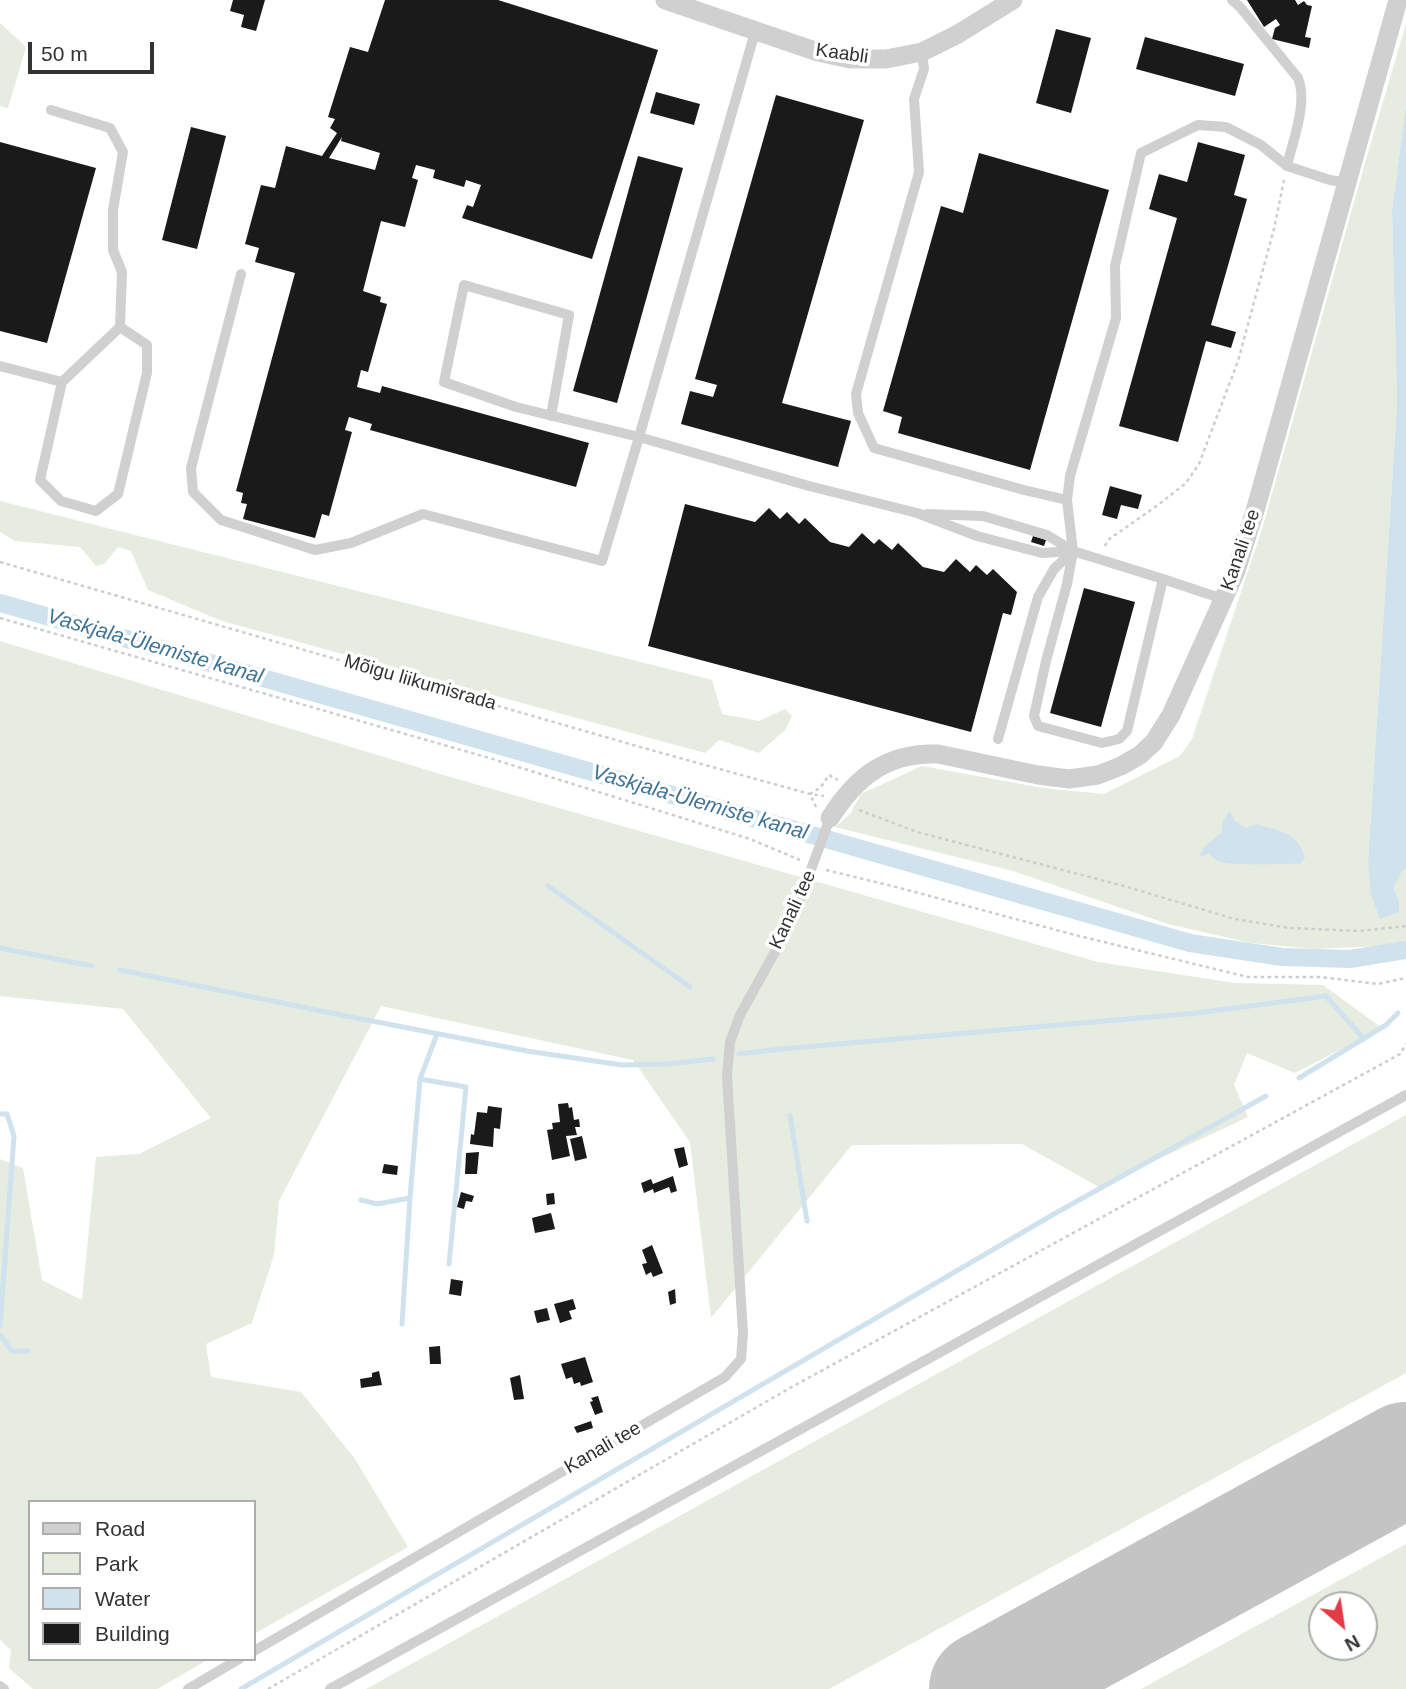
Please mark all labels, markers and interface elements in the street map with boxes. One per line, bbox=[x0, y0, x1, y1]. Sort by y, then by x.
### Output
scale bar bbox=[32, 28, 158, 72]
street label: Kaabli bbox=[814, 39, 870, 69]
text: 50 m bbox=[41, 42, 88, 65]
street label: Kanali tee bbox=[1216, 506, 1266, 594]
water label: Vaskjala-Ülemiste kanal bbox=[44, 604, 266, 690]
street label: Mõigu liikumisrada bbox=[341, 650, 499, 716]
water label: Vaskjala-Ülemiste kanal bbox=[589, 760, 811, 846]
street label: Kanali tee bbox=[765, 867, 821, 953]
street label: Kanali tee bbox=[561, 1417, 645, 1479]
legend bbox=[28, 1500, 256, 1661]
text: Road bbox=[95, 1517, 145, 1540]
text: Park bbox=[95, 1552, 138, 1575]
text: Water bbox=[95, 1587, 150, 1610]
north arrow bbox=[1308, 1591, 1378, 1661]
text: Building bbox=[95, 1622, 170, 1645]
text: N bbox=[1341, 1631, 1364, 1656]

